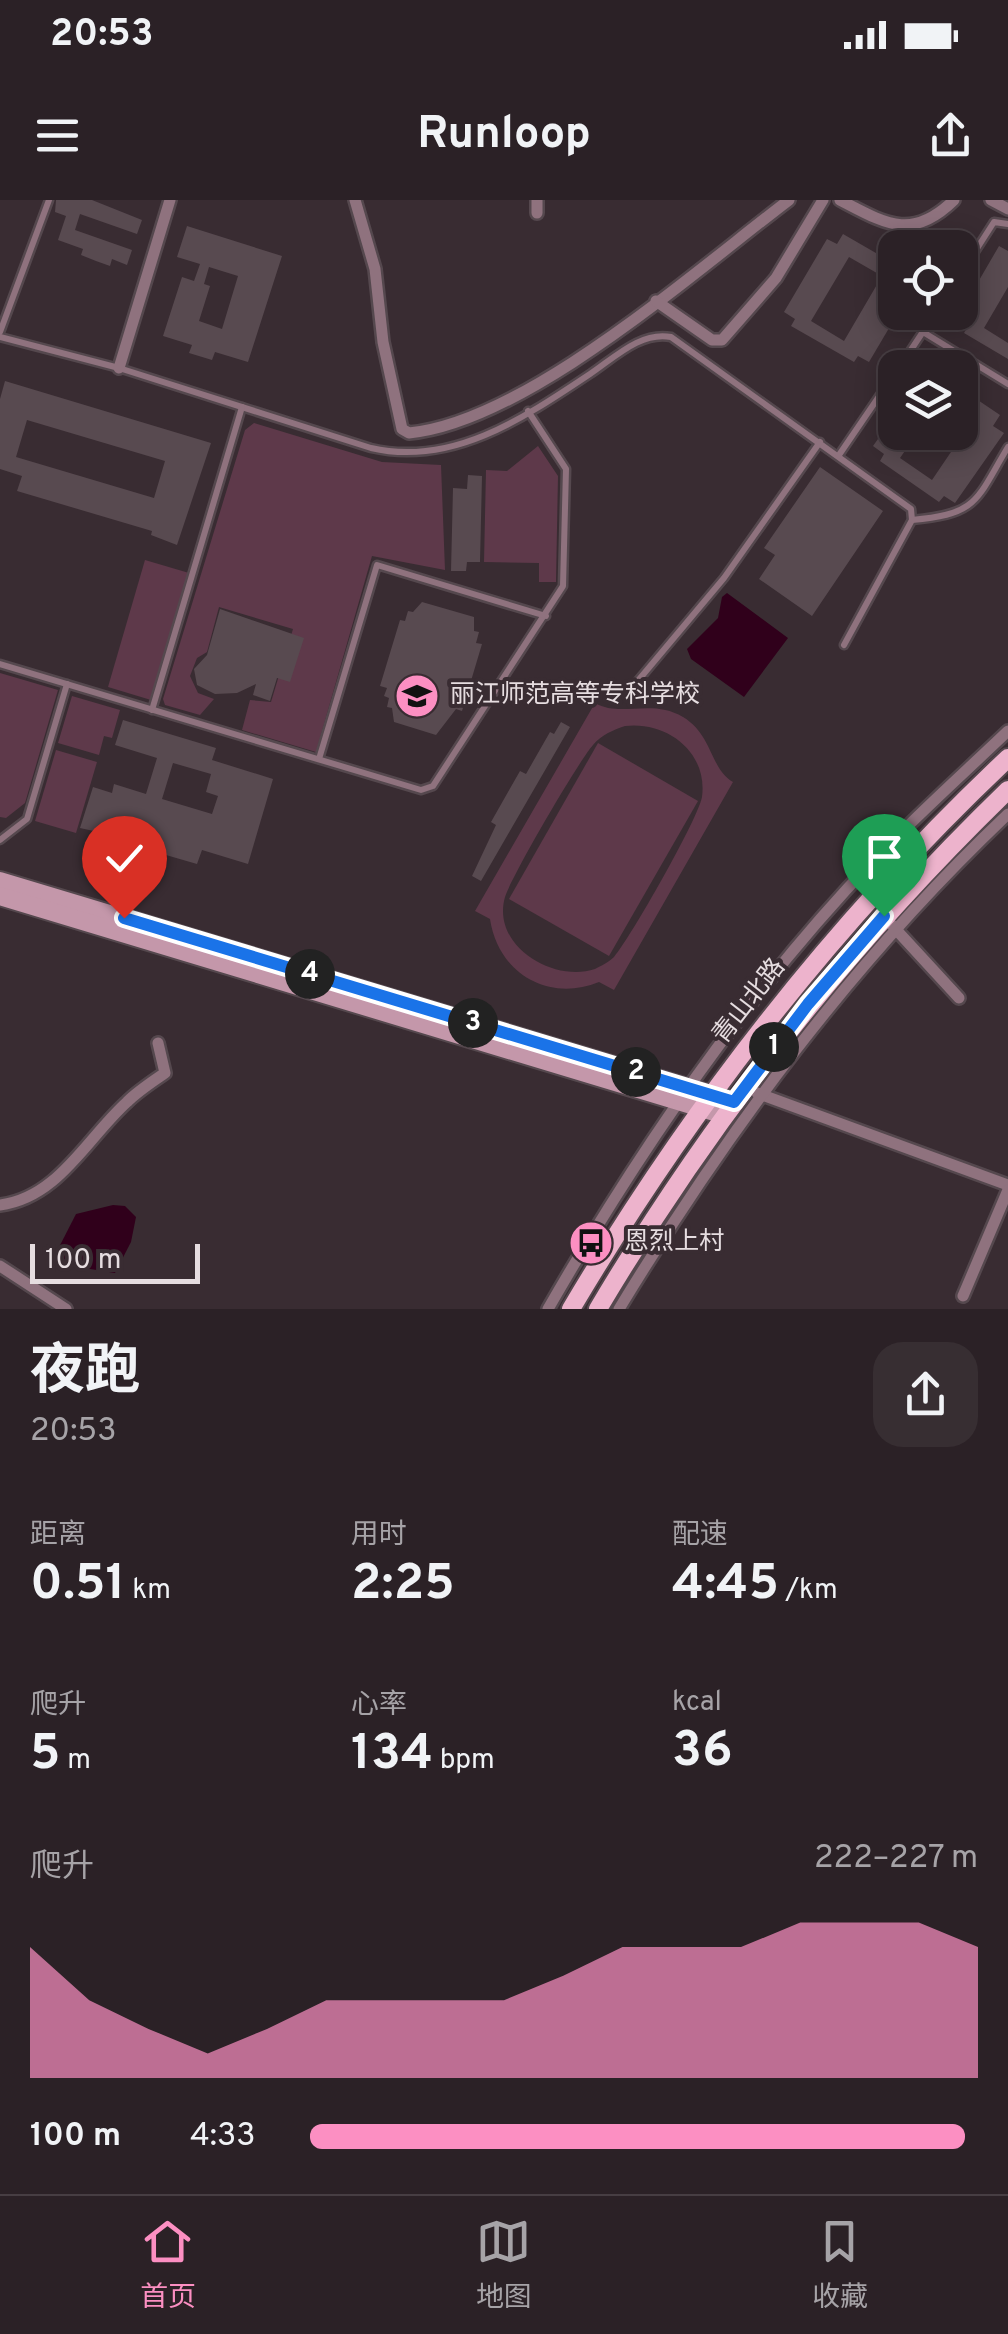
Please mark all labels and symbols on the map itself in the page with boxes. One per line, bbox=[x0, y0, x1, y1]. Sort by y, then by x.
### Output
school or university icon: 丽江师范高等专科学校 bbox=[394, 673, 440, 719]
place label: 丽江师范高等专科学校 bbox=[450, 680, 700, 712]
pin bbox=[842, 814, 927, 917]
pin bbox=[82, 816, 167, 919]
pin: 4 bbox=[285, 949, 335, 999]
street label: 青山北路 bbox=[707, 953, 793, 1051]
pin: 3 bbox=[448, 998, 498, 1048]
pin: 1 bbox=[749, 1022, 799, 1072]
pin: 2 bbox=[611, 1047, 661, 1097]
bus stop icon: 恩烈上村 bbox=[568, 1220, 614, 1266]
place label: 恩烈上村 bbox=[624, 1227, 724, 1259]
scale bar bbox=[30, 1239, 200, 1284]

